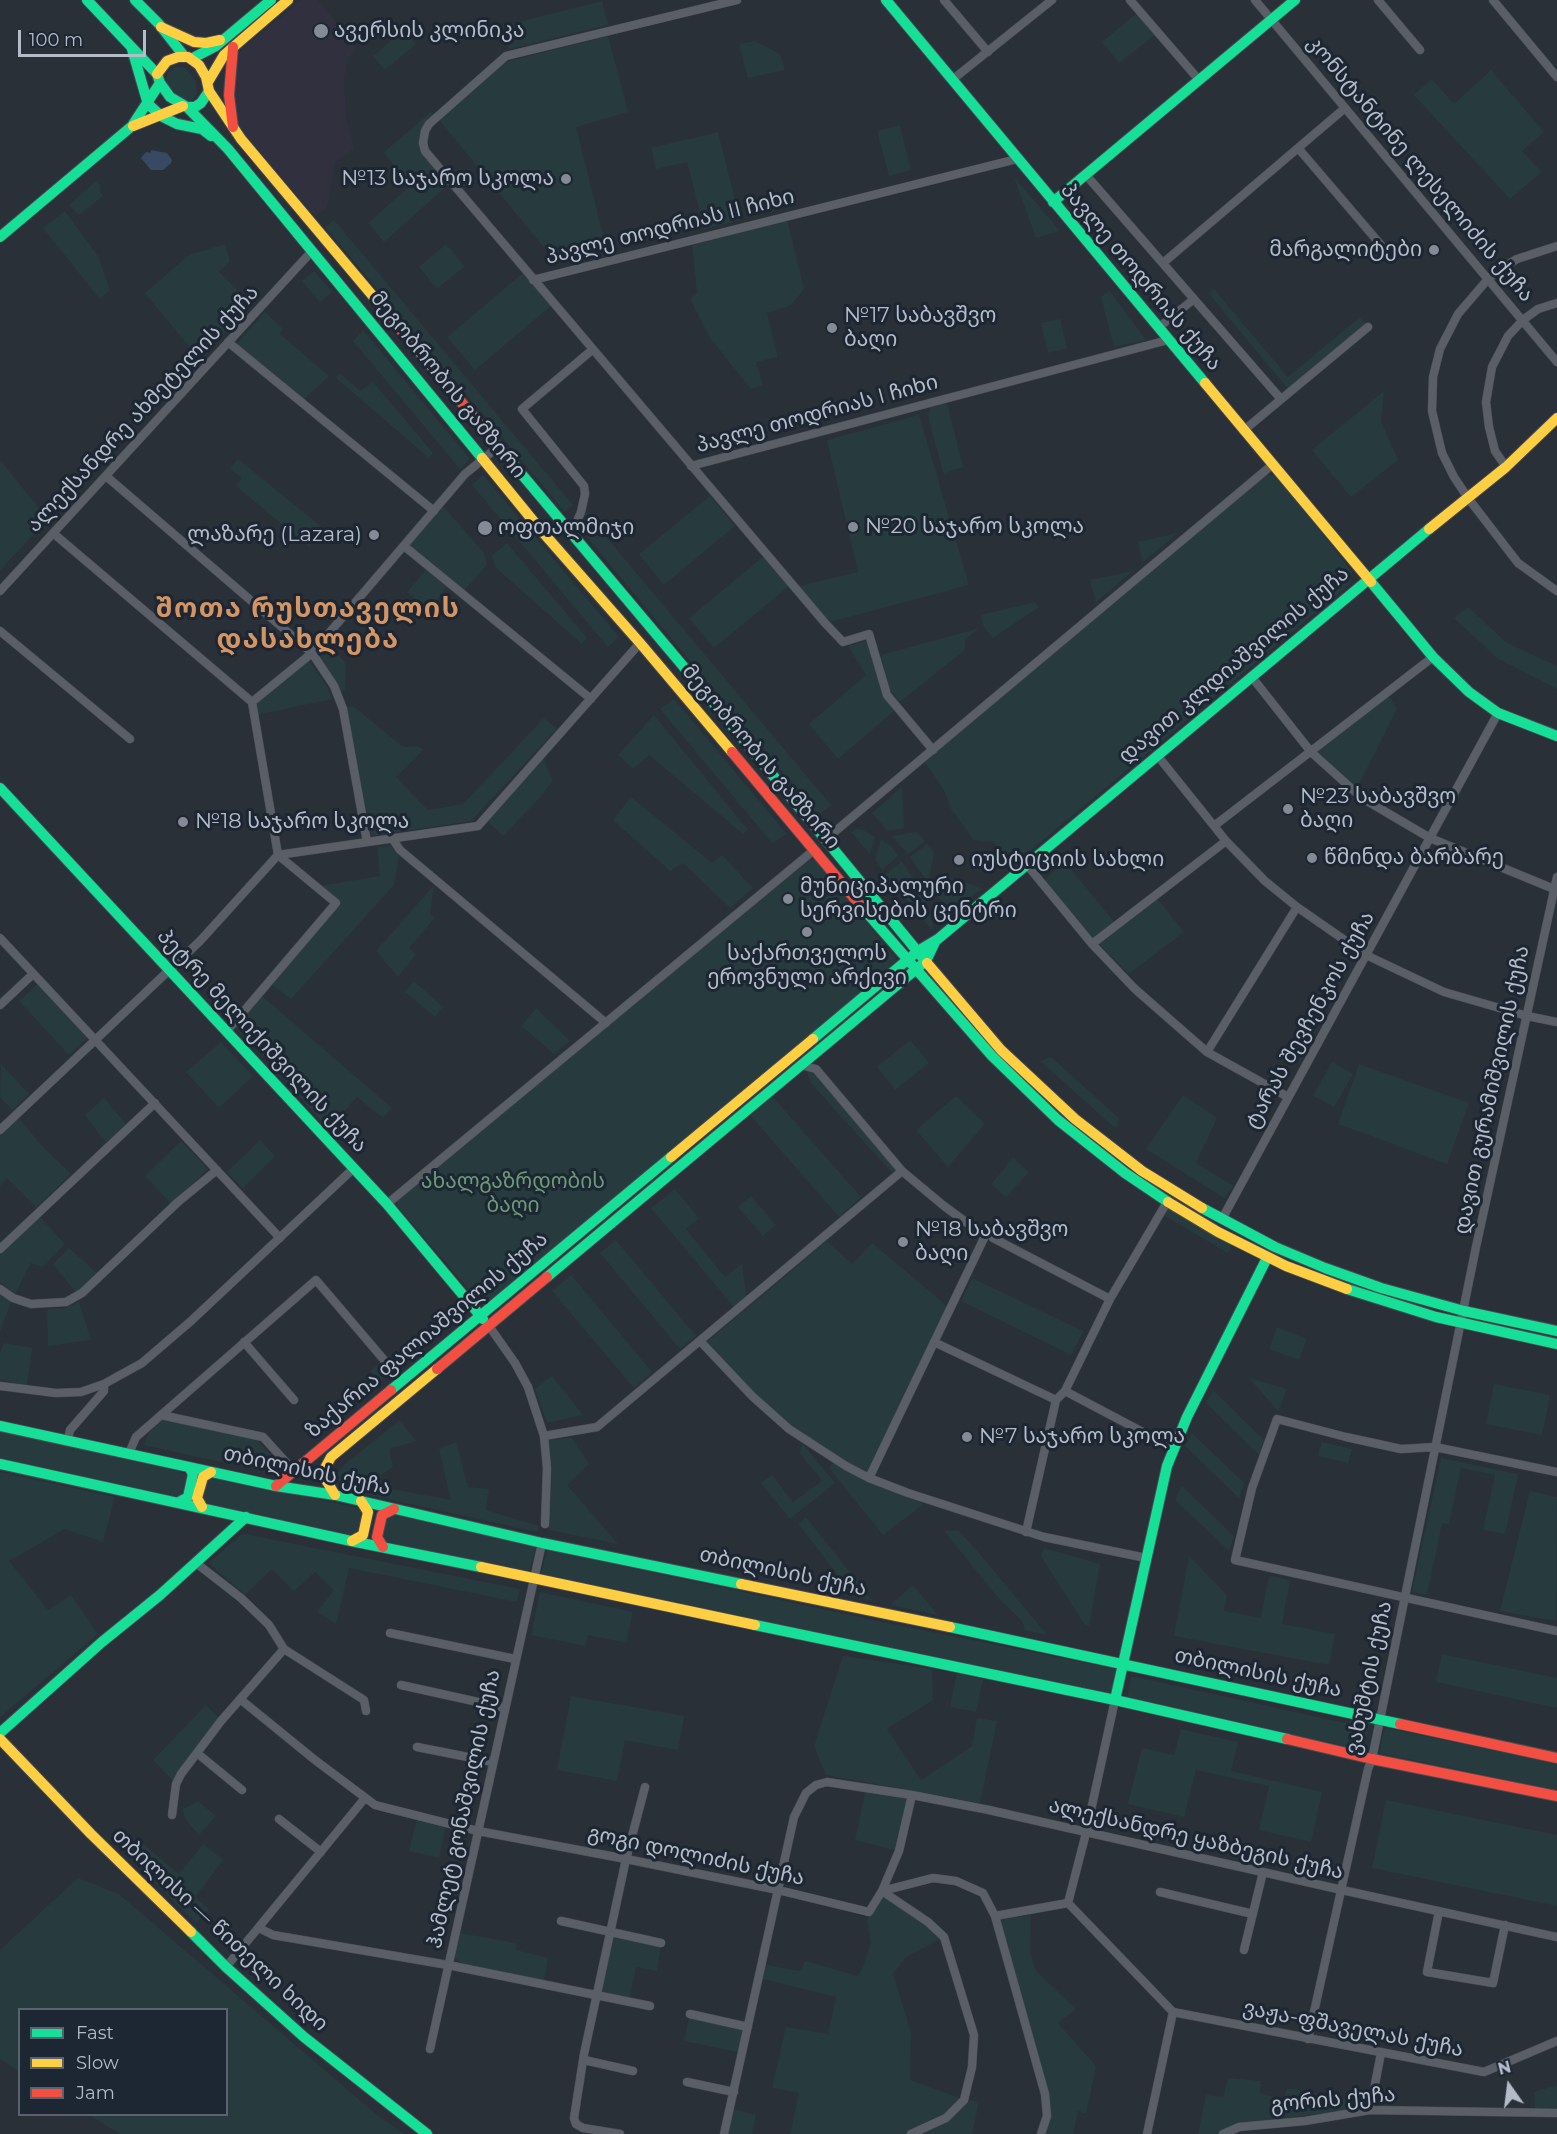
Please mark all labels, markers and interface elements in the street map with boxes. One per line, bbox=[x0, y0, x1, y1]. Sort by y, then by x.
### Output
scale bar bbox=[21, 18, 148, 56]
place label: ავერსის კლინიკა bbox=[334, 18, 524, 44]
marker: ავერსის კლინიკა bbox=[312, 22, 330, 40]
text: 100 m bbox=[29, 29, 83, 51]
street label: კონსტანტინე ლესელიძის ქუჩა bbox=[1301, 31, 1539, 307]
place label: №13 საჯარო სკოლა bbox=[341, 166, 554, 192]
marker: №13 საჯარო სკოლა bbox=[559, 172, 573, 186]
street label: პავლე თოდრიას ქუჩა bbox=[1055, 178, 1227, 376]
street label: პავლე თოდრიას II ჩიხი bbox=[543, 184, 797, 270]
place label: მარგალიტები bbox=[1269, 237, 1422, 263]
marker: მარგალიტები bbox=[1427, 243, 1441, 257]
street label: ალექსანდრე ახმეტელის ქუჩა bbox=[22, 280, 264, 538]
street label: მეგობრობის გამზირი bbox=[365, 286, 531, 484]
place label: №17 საბავშვო ბაღი bbox=[844, 303, 996, 353]
marker: №17 საბავშვო ბაღი bbox=[825, 321, 839, 335]
street label: პავლე თოდრიას I ჩიხი bbox=[693, 370, 941, 458]
place label: №20 საჯარო სკოლა bbox=[865, 514, 1084, 540]
place label: ოფთალმიჯი bbox=[498, 515, 634, 541]
marker: ოფთალმიჯი bbox=[476, 519, 494, 537]
marker: №20 საჯარო სკოლა bbox=[846, 520, 860, 534]
place label: ლაზარე (Lazara) bbox=[187, 522, 362, 548]
marker: ლაზარე (Lazara) bbox=[367, 528, 381, 542]
street label: დავით კლდიაშვილის ქუჩა bbox=[1114, 561, 1354, 769]
district label: შოთა რუსთაველის დასახლება bbox=[156, 593, 460, 656]
street label: მეგობრობის გამზირი bbox=[676, 660, 846, 854]
place label: №23 საბავშვო ბაღი bbox=[1300, 784, 1456, 834]
marker: №23 საბავშვო ბაღი bbox=[1281, 802, 1295, 816]
place label: №18 საჯარო სკოლა bbox=[195, 809, 409, 835]
marker: №18 საჯარო სკოლა bbox=[176, 815, 190, 829]
place label: წმინდა ბარბარე bbox=[1324, 845, 1504, 871]
place label: იუსტიციის სახლი bbox=[971, 847, 1164, 873]
marker: წმინდა ბარბარე bbox=[1305, 851, 1319, 865]
marker: იუსტიციის სახლი bbox=[952, 853, 966, 867]
place label: მუნიციპალური სერვისების ცენტრი bbox=[800, 874, 1017, 924]
marker: მუნიციპალური სერვისების ცენტრი bbox=[781, 892, 795, 906]
street label: ტარას შევჩენკოს ქუჩა bbox=[1240, 907, 1380, 1133]
street label: პეტრე მელიქიშვილის ქუჩა bbox=[152, 924, 372, 1158]
marker: საქართველოს ეროვნული არქივი bbox=[800, 925, 814, 939]
place label: საქართველოს ეროვნული არქივი bbox=[707, 941, 907, 991]
street label: დავით გურამიშვილის ქუჩა bbox=[1449, 943, 1535, 1237]
park label: ახალგაზრდობის ბაღი bbox=[421, 1169, 605, 1219]
place label: №18 საბავშვო ბაღი bbox=[915, 1217, 1068, 1267]
street label: ზაქარია ფალიაშვილის ქუჩა bbox=[301, 1226, 553, 1444]
marker: №18 საბავშვო ბაღი bbox=[896, 1235, 910, 1249]
place label: №7 საჯარო სკოლა bbox=[979, 1424, 1185, 1450]
marker: №7 საჯარო სკოლა bbox=[960, 1430, 974, 1444]
street label: თბილისის ქუჩა bbox=[221, 1441, 393, 1501]
street label: თბილისის ქუჩა bbox=[697, 1542, 869, 1602]
street label: ვახუშტის ქუჩა bbox=[1340, 1599, 1398, 1757]
street label: თბილისის ქუჩა bbox=[1172, 1643, 1344, 1703]
street label: ჰამლეტ გონაშვილის ქუჩა bbox=[422, 1667, 506, 1951]
street label: ალექსანდრე ყაზბეგის ქუჩა bbox=[1046, 1793, 1346, 1885]
street label: გოგი დოლიძის ქუჩა bbox=[585, 1821, 807, 1891]
street label: თბილისი — წითელი ხიდი bbox=[107, 1823, 333, 2037]
street label: ვაჟა-ფშაველას ქუჩა bbox=[1241, 1995, 1465, 2063]
legend bbox=[18, 2008, 228, 2116]
text: Fast bbox=[76, 2022, 114, 2044]
text: Slow bbox=[76, 2052, 119, 2074]
north arrow bbox=[1479, 2056, 1539, 2116]
text: N bbox=[1496, 2057, 1513, 2079]
text: Jam bbox=[76, 2082, 115, 2104]
street label: გორის ქუჩა bbox=[1270, 2082, 1396, 2118]

